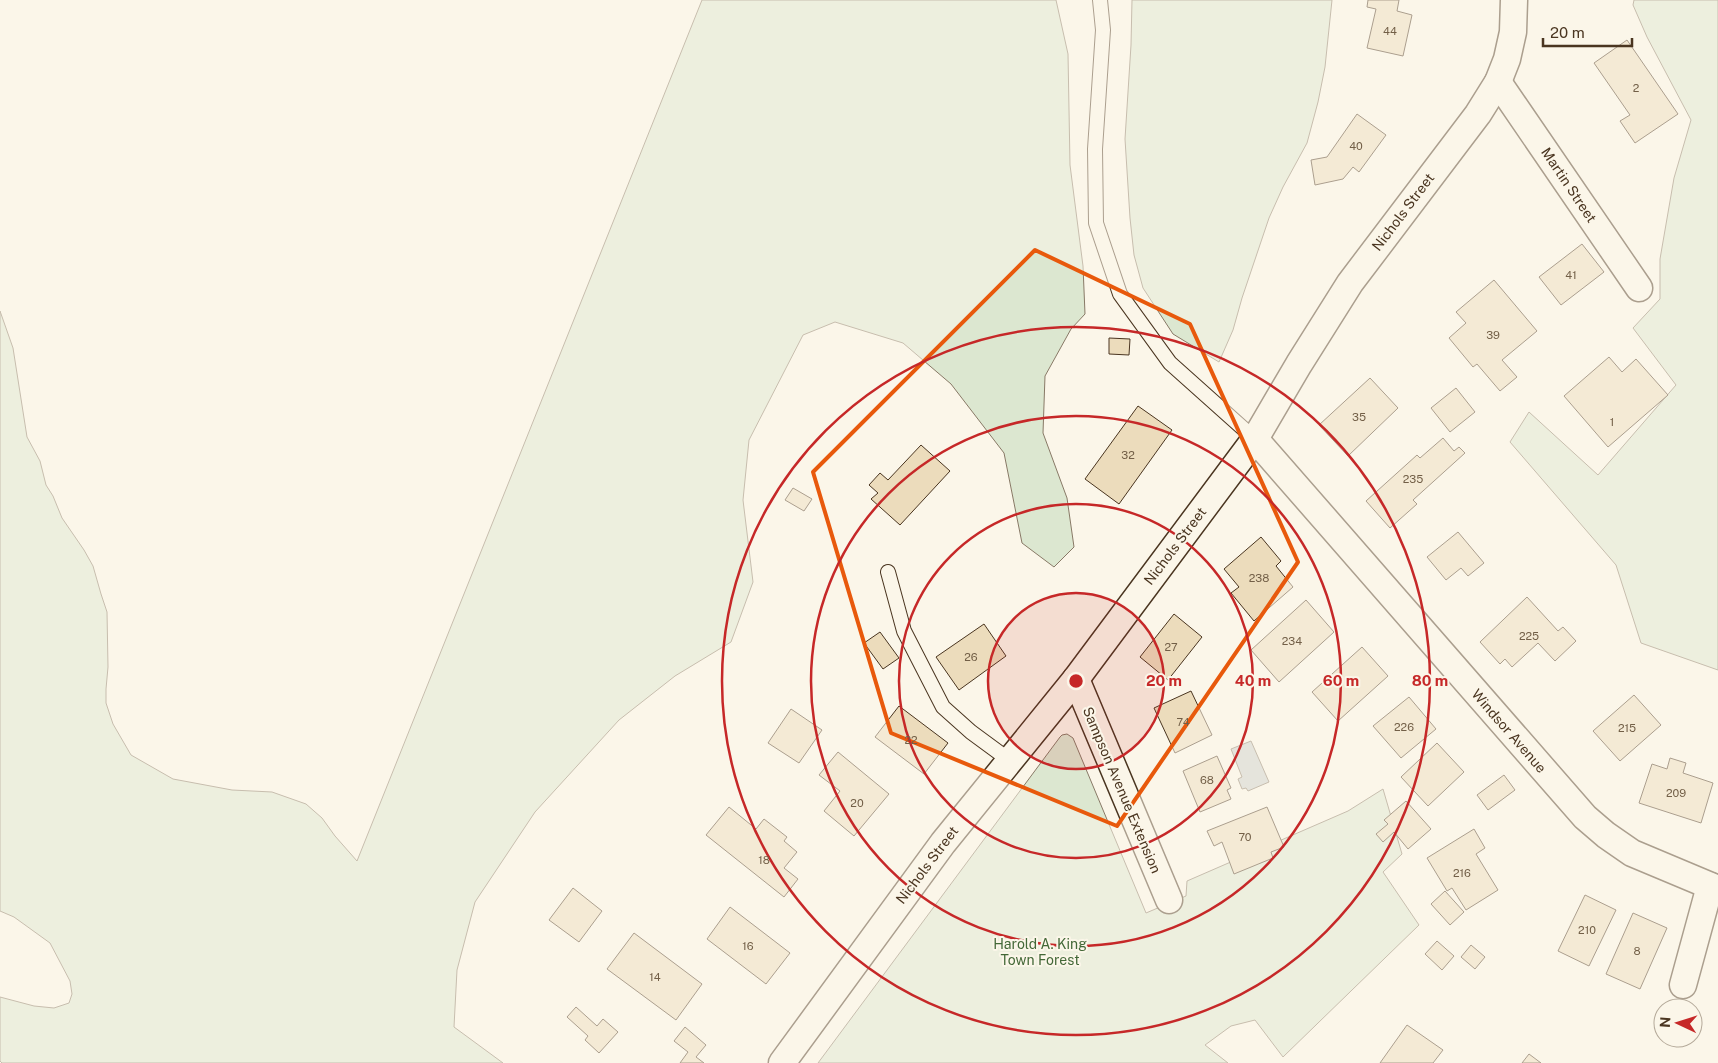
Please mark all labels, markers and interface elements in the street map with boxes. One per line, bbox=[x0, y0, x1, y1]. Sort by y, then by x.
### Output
scale bar bbox=[1543, 15, 1632, 47]
text: 20 m bbox=[1550, 24, 1585, 41]
house number: 44 bbox=[1383, 25, 1397, 37]
house number: 2 bbox=[1633, 82, 1640, 94]
house number: 40 bbox=[1349, 140, 1363, 152]
street label: Martin Street bbox=[1538, 145, 1600, 225]
street label: Nichols Street bbox=[1369, 170, 1437, 254]
house number: 41 bbox=[1565, 269, 1577, 281]
house number: 39 bbox=[1486, 329, 1500, 341]
house number: 35 bbox=[1352, 411, 1366, 423]
house number: 1 bbox=[1610, 416, 1614, 428]
house number: 32 bbox=[1121, 449, 1135, 461]
house number: 235 bbox=[1403, 473, 1423, 485]
street label: Nichols Street bbox=[1141, 504, 1209, 588]
house number: 238 bbox=[1249, 572, 1269, 584]
house number: 225 bbox=[1519, 630, 1539, 642]
house number: 234 bbox=[1282, 635, 1302, 647]
house number: 27 bbox=[1164, 641, 1178, 653]
house number: 26 bbox=[964, 651, 978, 663]
centre of rings bbox=[1067, 672, 1085, 690]
text: 20 m bbox=[1146, 672, 1182, 689]
text: 40 m bbox=[1235, 672, 1271, 689]
text: 60 m bbox=[1323, 672, 1359, 689]
text: 80 m bbox=[1412, 672, 1448, 689]
street label: Windsor Avenue bbox=[1468, 686, 1550, 776]
street label: Sampson Avenue Extension bbox=[1080, 704, 1164, 876]
house number: 74 bbox=[1176, 716, 1190, 728]
house number: 226 bbox=[1394, 721, 1414, 733]
house number: 215 bbox=[1618, 722, 1636, 734]
house number: 22 bbox=[904, 734, 918, 746]
house number: 68 bbox=[1200, 774, 1214, 786]
house number: 209 bbox=[1666, 787, 1686, 799]
house number: 20 bbox=[850, 797, 864, 809]
street label: Nichols Street bbox=[893, 823, 961, 907]
house number: 70 bbox=[1238, 831, 1252, 843]
house number: 18 bbox=[758, 854, 770, 866]
house number: 216 bbox=[1453, 867, 1471, 879]
house number: 210 bbox=[1578, 924, 1596, 936]
park label: Harold A. King Town Forest bbox=[993, 936, 1087, 968]
house number: 16 bbox=[742, 940, 754, 952]
house number: 8 bbox=[1633, 945, 1641, 957]
house number: 14 bbox=[649, 971, 661, 983]
north arrow bbox=[1653, 998, 1703, 1048]
text: N bbox=[1657, 1016, 1673, 1028]

